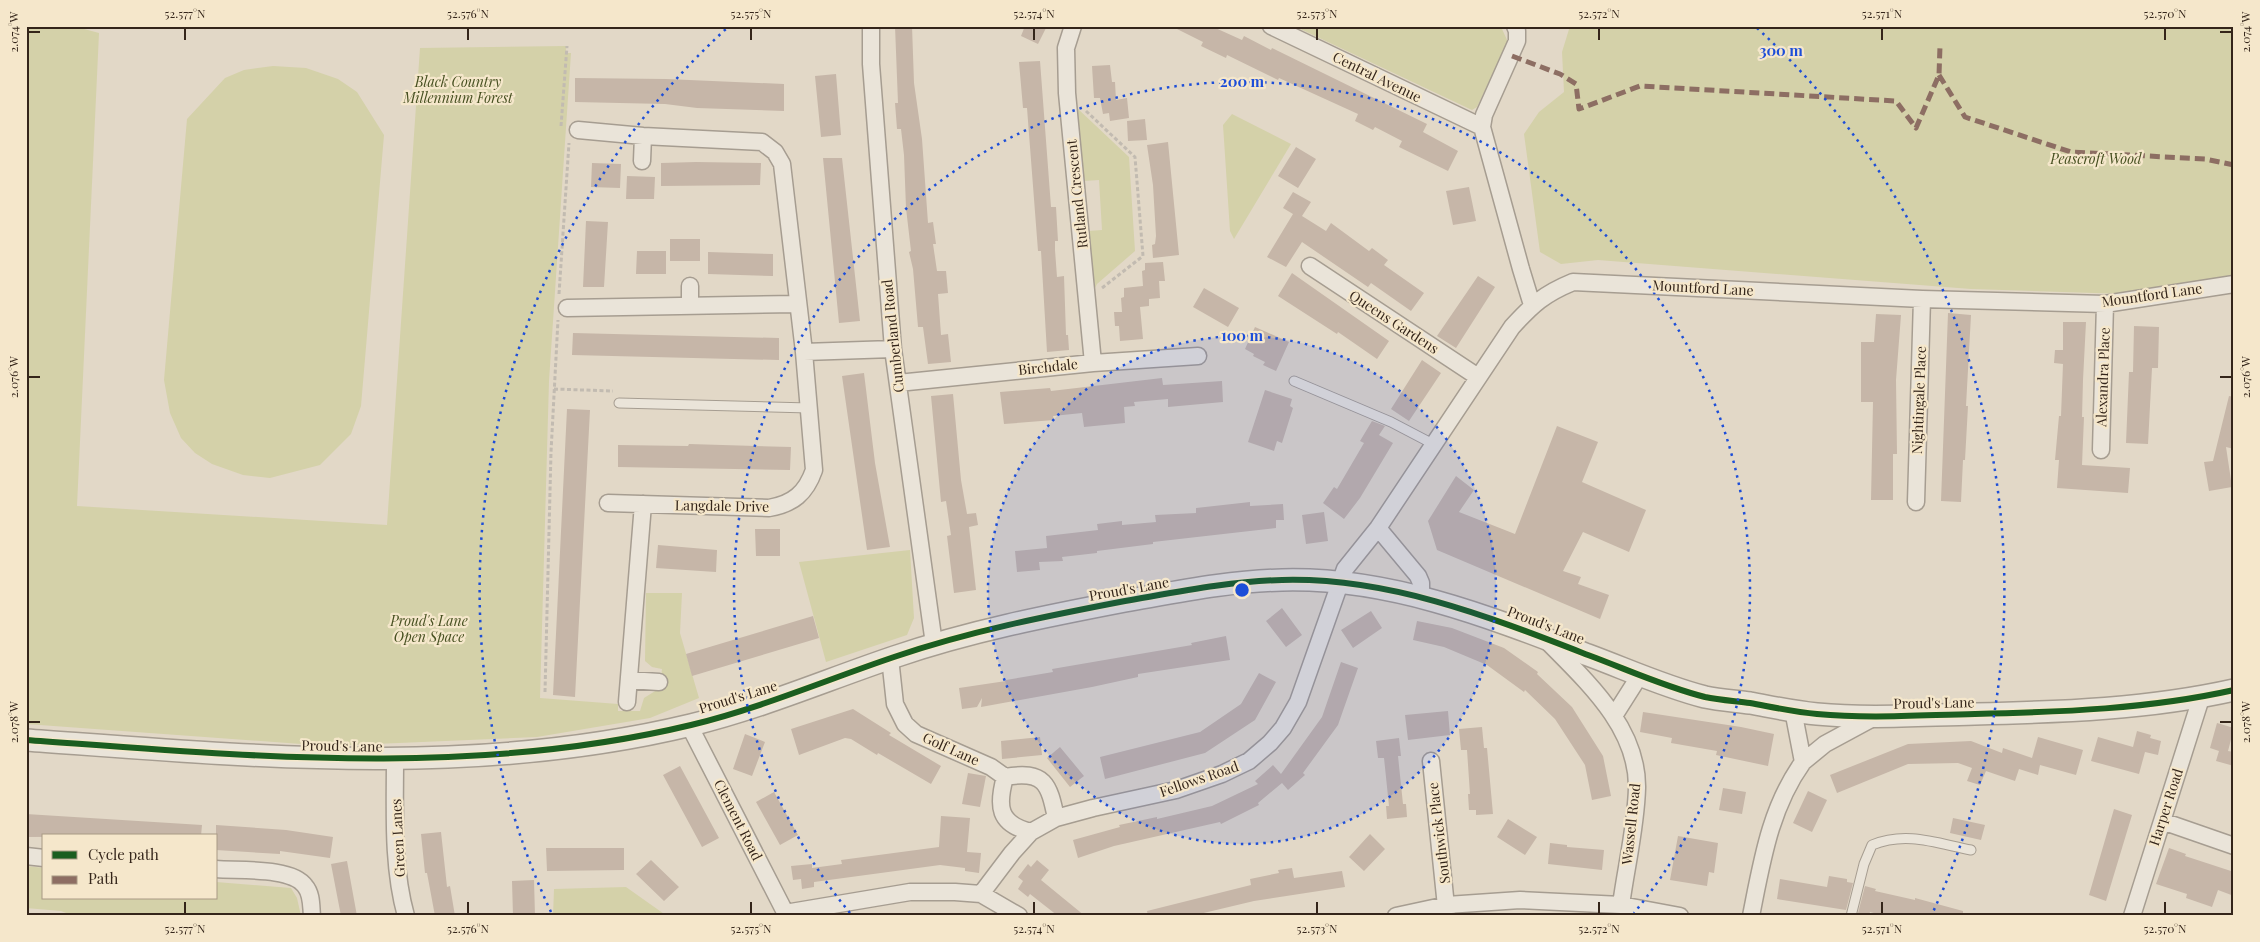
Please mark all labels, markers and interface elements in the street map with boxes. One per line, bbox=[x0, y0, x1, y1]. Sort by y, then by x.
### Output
text: 52.577°N bbox=[165, 5, 206, 21]
text: 52.576°N bbox=[447, 5, 490, 21]
text: 52.575°N bbox=[731, 5, 772, 21]
text: 52.574°N bbox=[1013, 5, 1055, 21]
text: 52.573°N bbox=[1296, 5, 1338, 21]
text: 52.572°N bbox=[1578, 5, 1620, 21]
text: 52.571°N bbox=[1862, 5, 1903, 21]
text: 52.570°N bbox=[2144, 5, 2187, 21]
text: 2.074°W bbox=[5, 11, 21, 52]
text: 2.074°W bbox=[2237, 11, 2253, 52]
text: 300 m bbox=[1759, 40, 1803, 60]
street label: Central Avenue bbox=[1330, 47, 1425, 106]
text: 200 m bbox=[1220, 71, 1265, 91]
park label: Black Country Millennium Forest bbox=[402, 72, 514, 107]
street label: Rutland Crescent bbox=[1061, 138, 1092, 249]
park label: Peascroft Wood bbox=[2049, 149, 2142, 168]
street label: Mountford Lane bbox=[1652, 275, 1754, 300]
street label: Cumberland Road bbox=[877, 278, 908, 394]
street label: Mountford Lane bbox=[2100, 278, 2203, 311]
street label: Queens Gardens bbox=[1346, 285, 1443, 358]
text: 100 m bbox=[1221, 325, 1264, 345]
street label: Alexandra Place bbox=[2091, 327, 2114, 428]
street label: Nightingale Place bbox=[1907, 346, 1930, 454]
street label: Birchdale bbox=[1017, 354, 1079, 379]
text: 2.076°W bbox=[5, 356, 21, 398]
text: 2.076°W bbox=[2237, 356, 2253, 398]
street label: Langdale Drive bbox=[675, 495, 769, 516]
street label: Proud's Lane bbox=[1087, 572, 1171, 605]
centre of rings bbox=[1233, 581, 1251, 599]
street label: Proud's Lane bbox=[1505, 601, 1587, 648]
park label: Proud's Lane Open Space bbox=[389, 611, 468, 646]
street label: Proud's Lane bbox=[696, 676, 779, 717]
street label: Proud's Lane bbox=[1893, 692, 1975, 713]
text: 2.078°W bbox=[5, 701, 21, 743]
text: 2.078°W bbox=[2237, 701, 2253, 743]
street label: Golf Lane bbox=[920, 728, 983, 769]
street label: Proud's Lane bbox=[301, 735, 383, 756]
street label: Fellows Road bbox=[1157, 756, 1241, 801]
street label: Harper Road bbox=[2144, 766, 2187, 848]
street label: Clement Road bbox=[710, 776, 767, 864]
street label: Southwick Place bbox=[1423, 781, 1454, 885]
street label: Wassell Road bbox=[1617, 782, 1644, 867]
street label: Green Lanes bbox=[386, 798, 409, 878]
legend bbox=[42, 834, 218, 900]
text: Cycle path bbox=[88, 844, 159, 864]
text: Path bbox=[88, 868, 118, 888]
text: 52.577°N bbox=[165, 920, 206, 936]
text: 52.576°N bbox=[447, 920, 490, 936]
text: 52.575°N bbox=[731, 920, 772, 936]
text: 52.574°N bbox=[1013, 920, 1055, 936]
text: 52.573°N bbox=[1296, 920, 1338, 936]
text: 52.572°N bbox=[1578, 920, 1620, 936]
text: 52.571°N bbox=[1862, 920, 1903, 936]
text: 52.570°N bbox=[2144, 920, 2187, 936]

